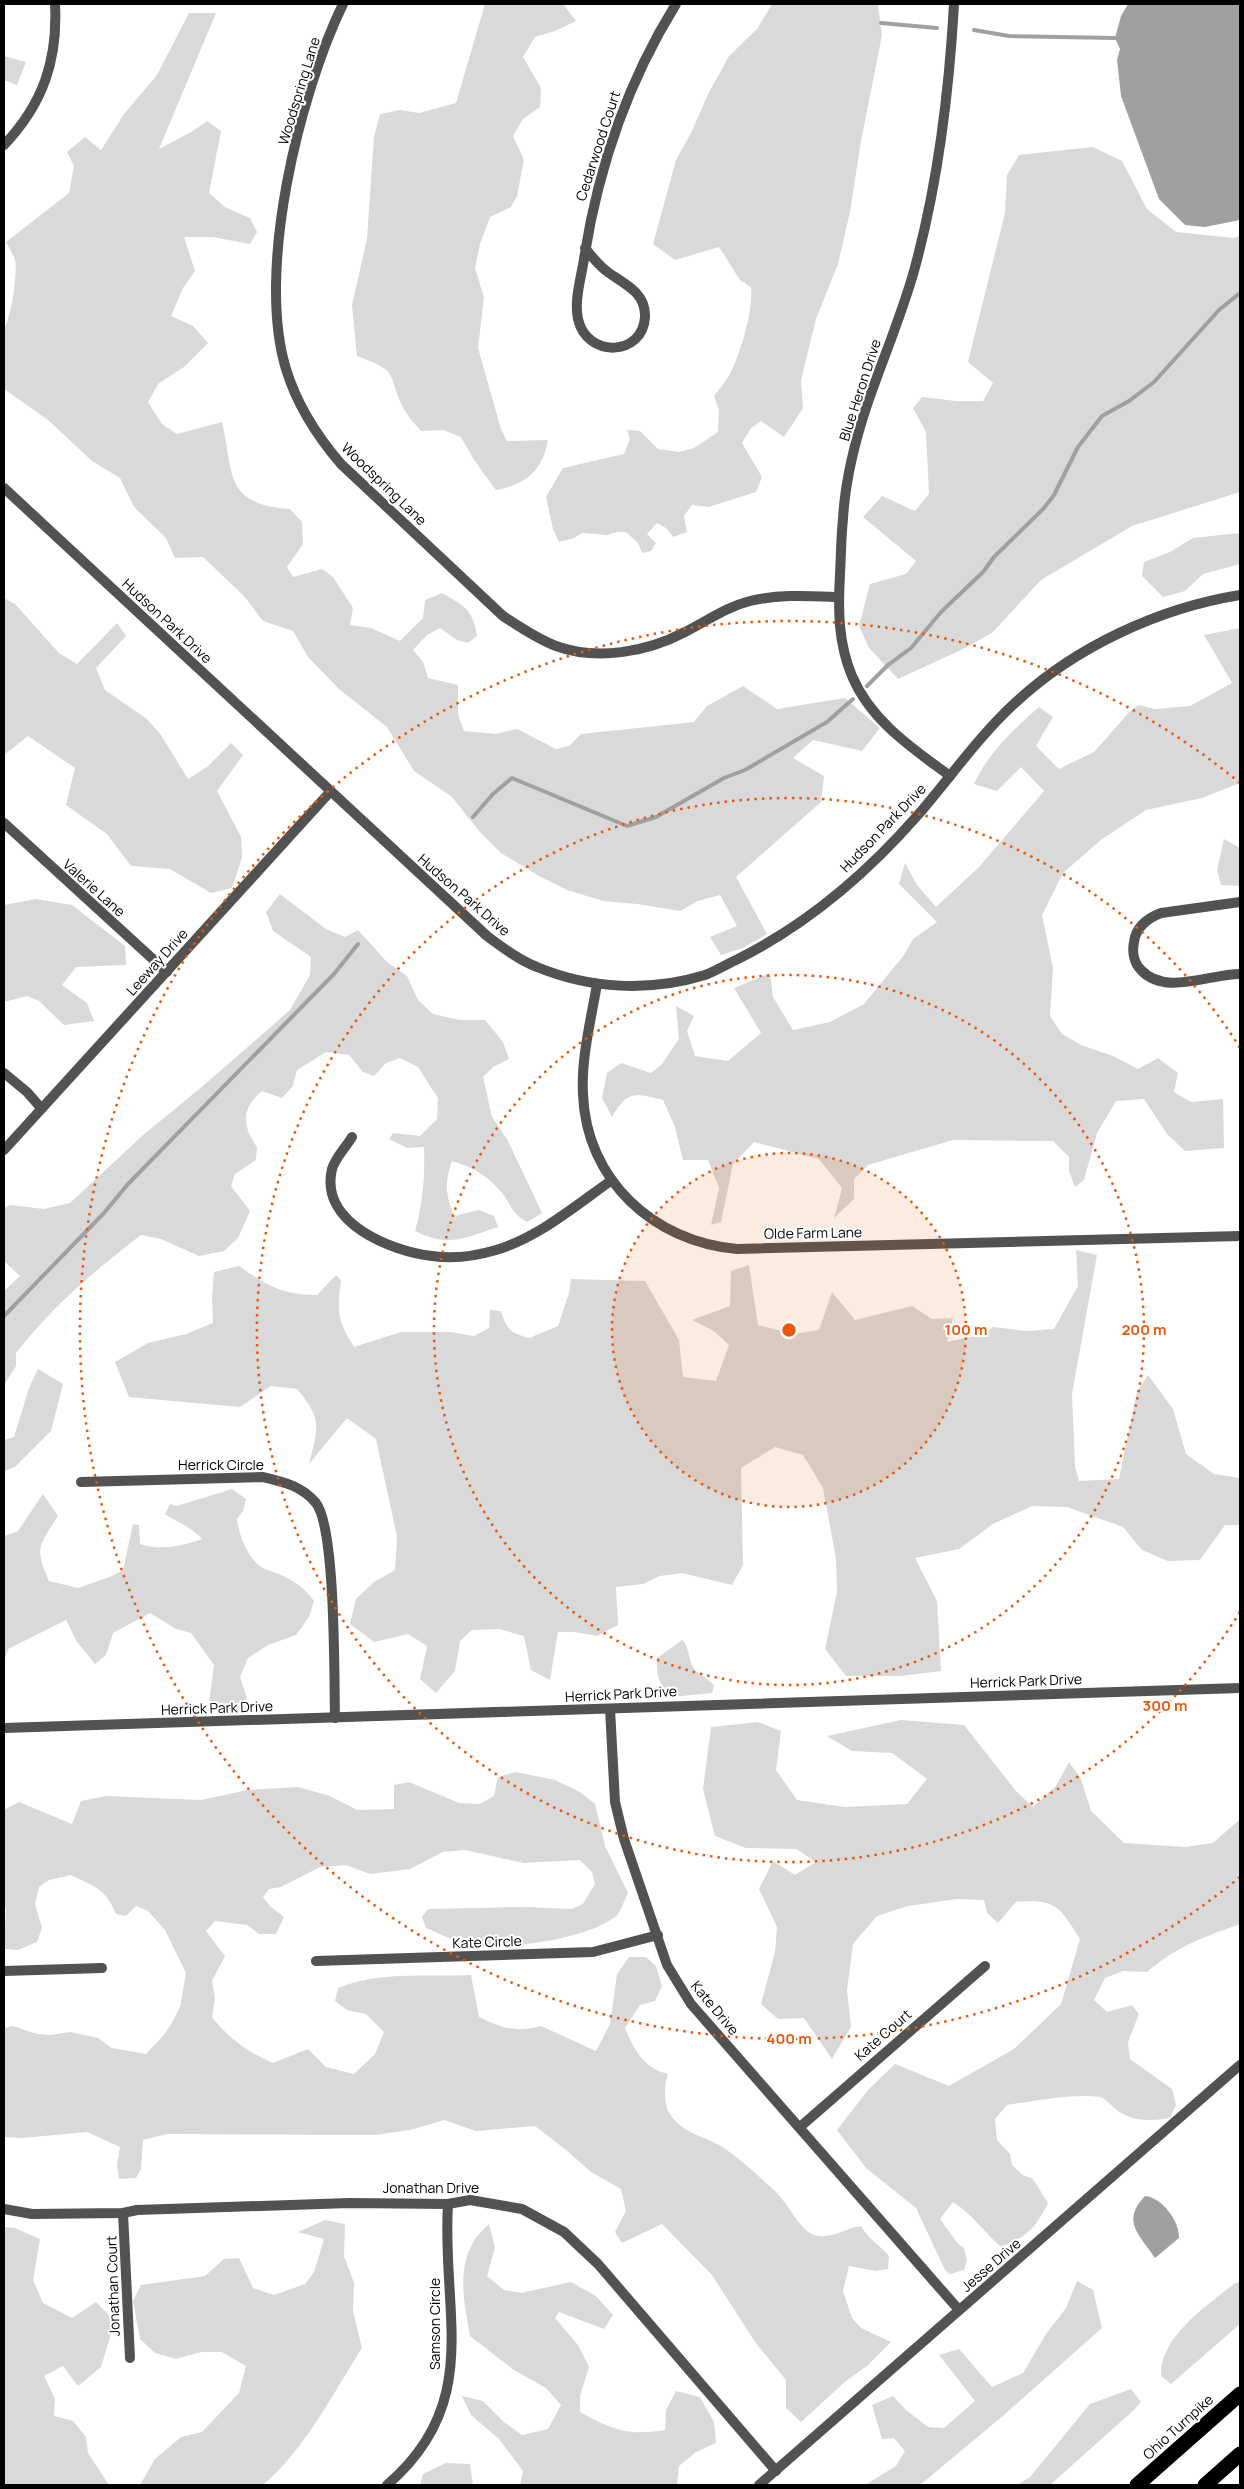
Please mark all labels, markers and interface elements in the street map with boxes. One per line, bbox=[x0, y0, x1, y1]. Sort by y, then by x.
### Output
street label: Woodspring Lane bbox=[273, 35, 324, 147]
street label: Cedarwood Court bbox=[571, 88, 624, 203]
street label: Blue Heron Drive bbox=[834, 337, 885, 443]
street label: Woodspring Lane bbox=[338, 438, 431, 529]
street label: Hudson Park Drive bbox=[118, 574, 216, 667]
street label: Hudson Park Drive bbox=[835, 779, 930, 876]
street label: Hudson Park Drive bbox=[414, 849, 514, 940]
street label: Valerie Lane bbox=[59, 855, 130, 921]
street label: Leeway Drive bbox=[122, 924, 192, 999]
street label: Olde Farm Lane bbox=[764, 1222, 862, 1243]
text: 100 m bbox=[945, 1319, 987, 1340]
text: 200 m bbox=[1121, 1319, 1167, 1340]
centre of rings bbox=[780, 1321, 798, 1339]
street label: Herrick Circle bbox=[178, 1455, 264, 1474]
street label: Herrick Park Drive bbox=[970, 1669, 1082, 1692]
street label: Herrick Park Drive bbox=[565, 1681, 677, 1706]
text: 300 m bbox=[1143, 1695, 1187, 1716]
street label: Herrick Park Drive bbox=[161, 1696, 273, 1719]
street label: Kate Circle bbox=[452, 1931, 522, 1952]
street label: Kate Drive bbox=[687, 1977, 744, 2039]
street label: Kate Court bbox=[850, 2004, 915, 2065]
text: 400 m bbox=[766, 2028, 812, 2049]
street label: Jonathan Drive bbox=[383, 2178, 479, 2197]
street label: Jesse Drive bbox=[957, 2233, 1024, 2296]
street label: Jonathan Court bbox=[101, 2235, 124, 2337]
street label: Samson Circle bbox=[425, 2278, 444, 2370]
street label: Ohio Turnpike bbox=[1138, 2390, 1217, 2463]

